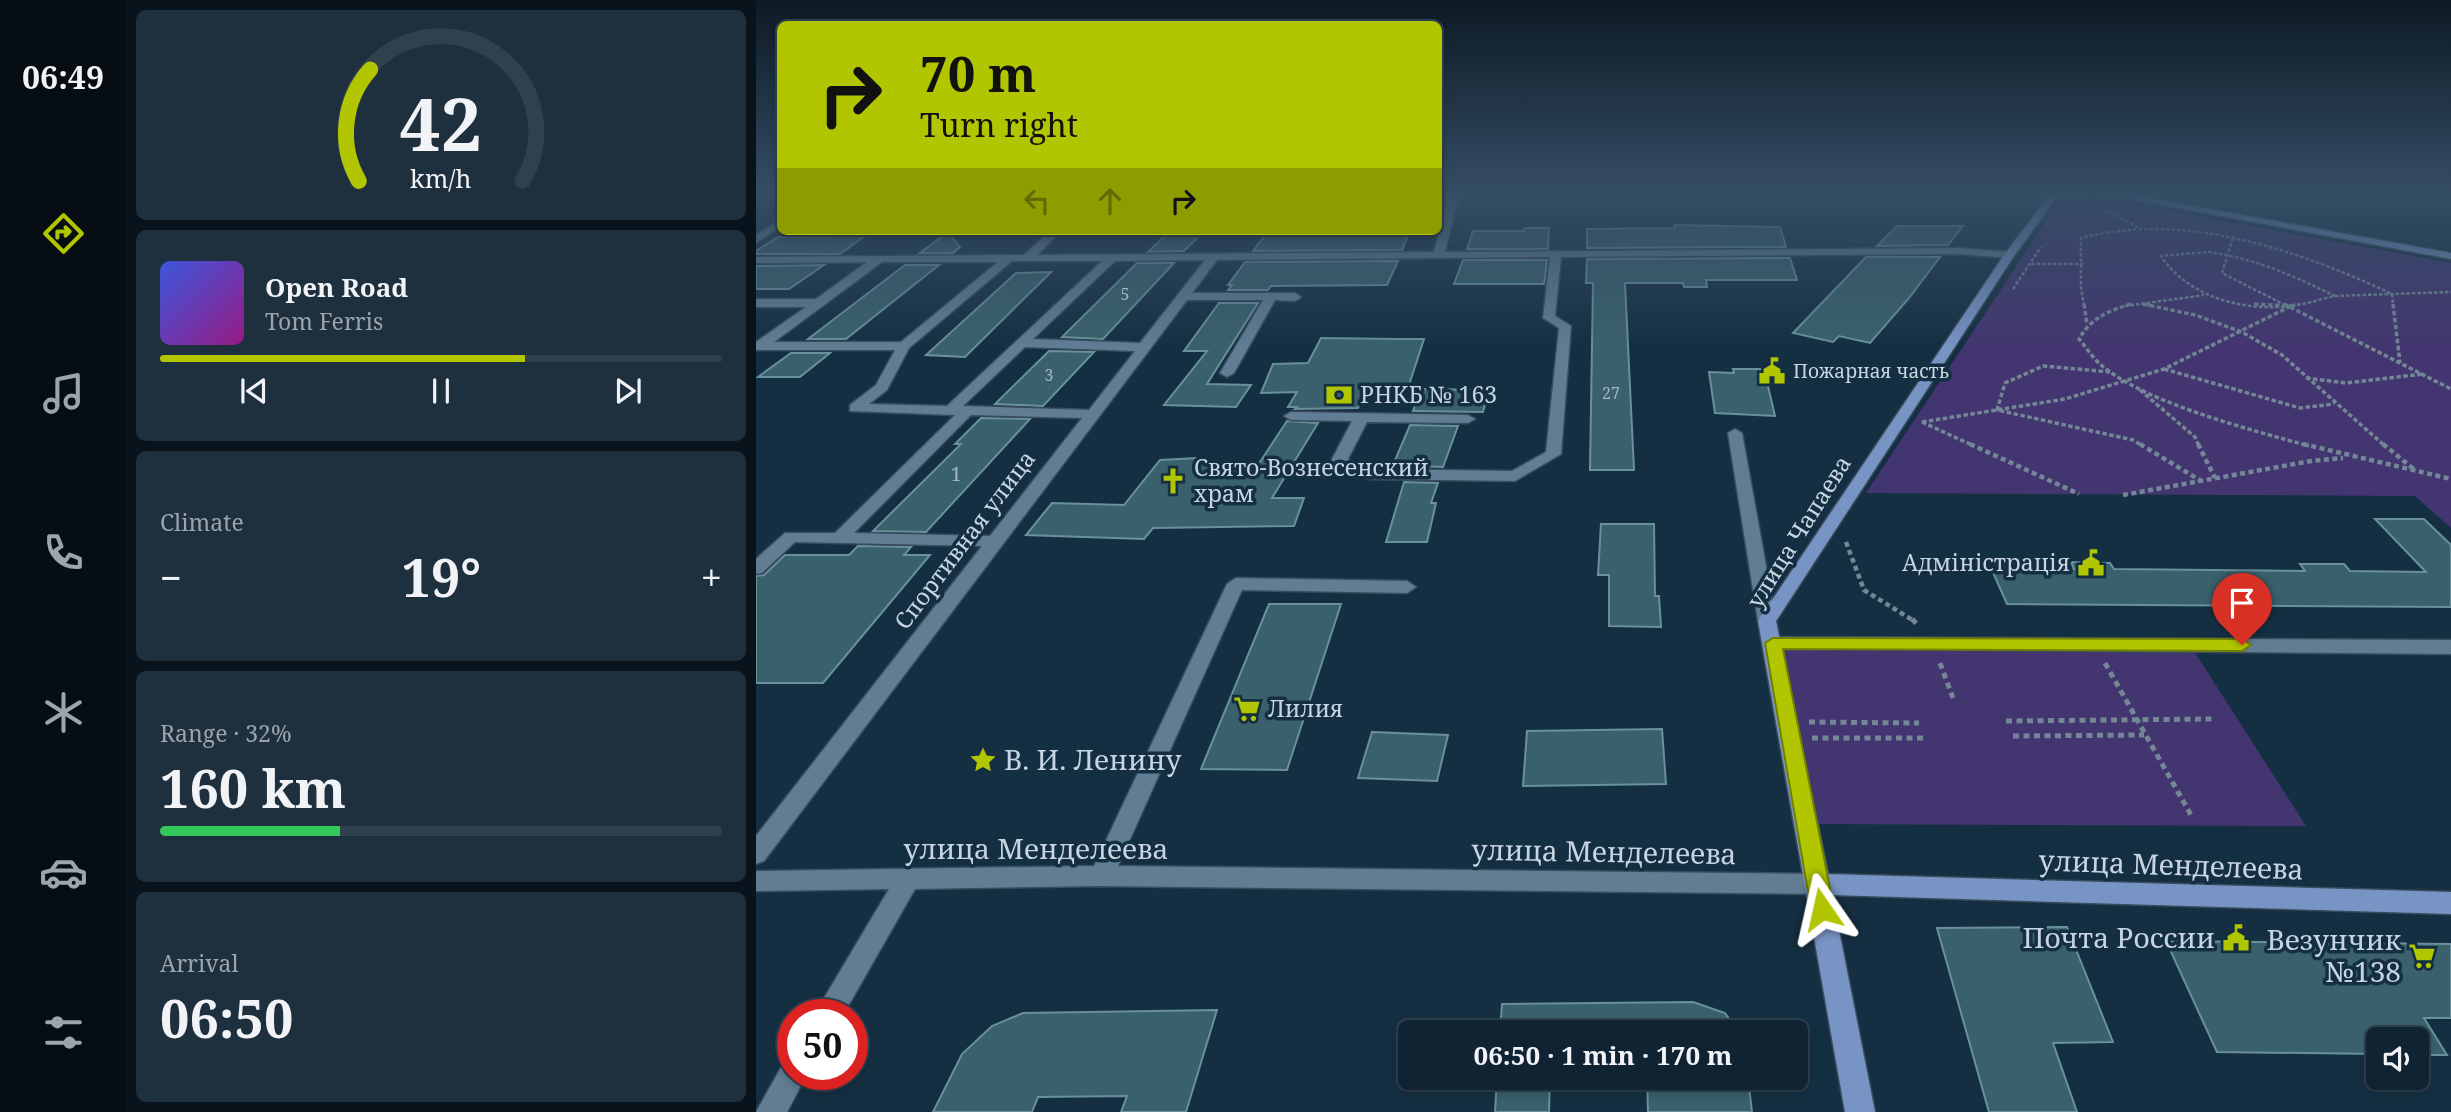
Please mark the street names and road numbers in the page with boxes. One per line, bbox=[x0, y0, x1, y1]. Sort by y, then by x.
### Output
street label: Спортивная улица bbox=[886, 443, 1042, 635]
street label: улица Чапаева bbox=[1738, 449, 1858, 614]
street label: улица Менделеева bbox=[903, 829, 1169, 867]
street label: улица Менделеева bbox=[1471, 830, 1737, 872]
street label: улица Менделеева bbox=[2038, 840, 2304, 888]

